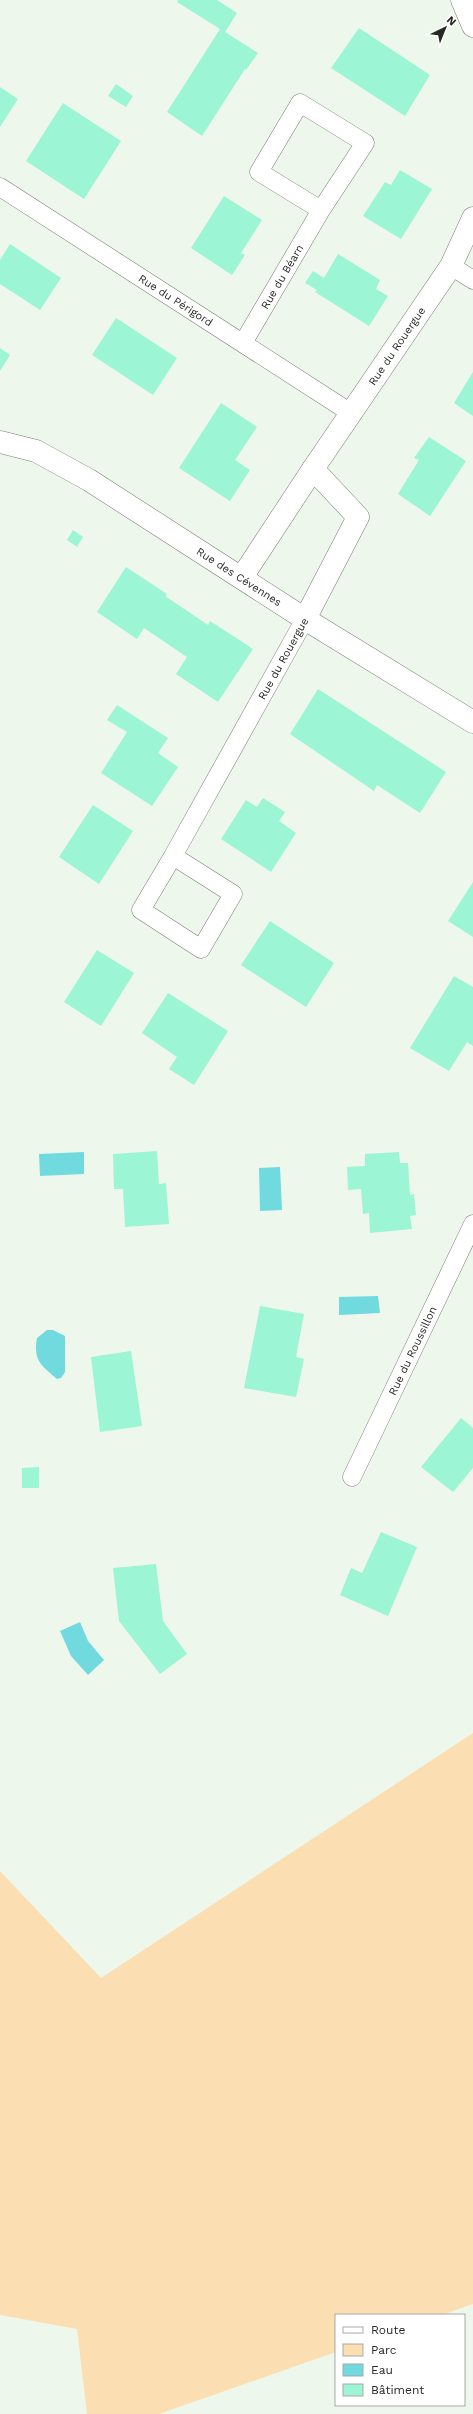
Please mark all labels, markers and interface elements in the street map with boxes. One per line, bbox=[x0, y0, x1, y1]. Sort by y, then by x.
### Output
north arrow bbox=[425, 8, 465, 48]
text: N bbox=[444, 14, 459, 29]
street label: Rue du Béarn bbox=[258, 242, 306, 311]
street label: Rue du Périgord bbox=[136, 271, 215, 329]
street label: Rue du Rouergue bbox=[365, 304, 428, 388]
street label: Rue des Cévennes bbox=[194, 544, 284, 609]
street label: Rue du Rouergue bbox=[255, 615, 311, 702]
street label: Rue du Roussillon bbox=[386, 1304, 439, 1397]
legend bbox=[335, 2314, 465, 2406]
text: Route bbox=[371, 2323, 405, 2337]
text: Parc bbox=[371, 2343, 397, 2357]
text: Eau bbox=[371, 2363, 393, 2377]
text: Bâtiment bbox=[371, 2383, 424, 2397]

